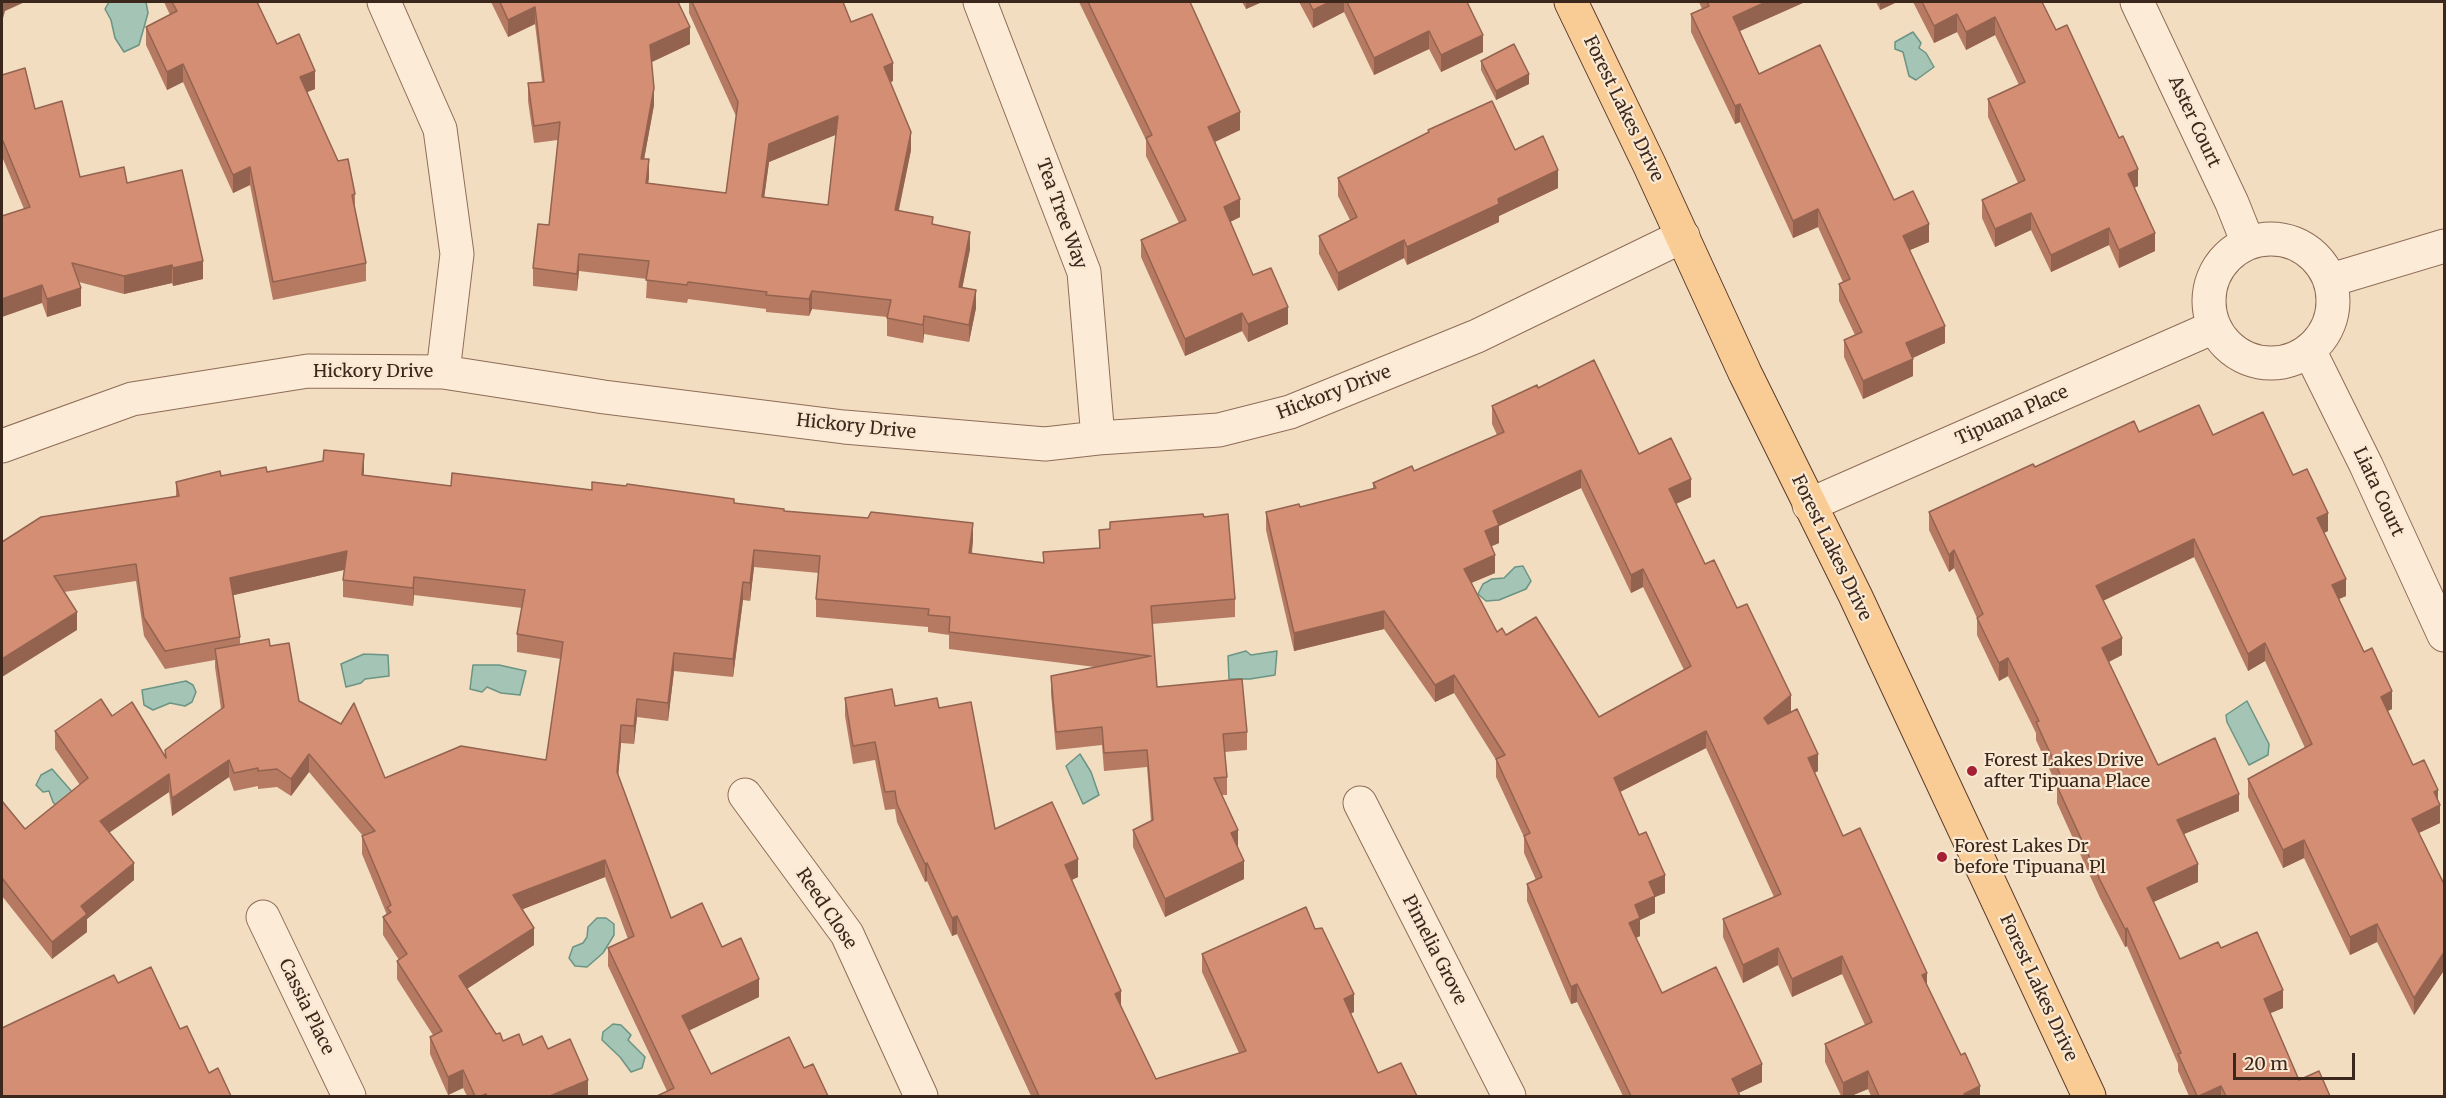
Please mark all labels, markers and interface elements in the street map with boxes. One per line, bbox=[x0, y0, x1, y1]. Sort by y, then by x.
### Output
street label: Forest Lakes Drive bbox=[1578, 32, 1668, 186]
street label: Aster Court bbox=[2163, 73, 2225, 171]
street label: Tea Tree Way bbox=[1031, 156, 1091, 272]
street label: Hickory Drive bbox=[313, 361, 433, 383]
street label: Hickory Drive bbox=[1274, 361, 1394, 425]
street label: Tipuana Place bbox=[1952, 382, 2072, 450]
street label: Hickory Drive bbox=[795, 410, 917, 444]
street label: Liata Court bbox=[2348, 444, 2408, 540]
street label: Forest Lakes Drive bbox=[1786, 471, 1876, 625]
place label: Forest Lakes Drive after Tipuana Place bbox=[1984, 750, 2150, 792]
marker: Forest Lakes Drive after Tipuana Place bbox=[1965, 764, 1979, 778]
place label: Forest Lakes Dr before Tipuana Pl bbox=[1954, 836, 2106, 878]
marker: Forest Lakes Dr before Tipuana Pl bbox=[1935, 850, 1949, 864]
street label: Reed Close bbox=[791, 864, 861, 954]
street label: Pimelia Grove bbox=[1397, 892, 1471, 1008]
street label: Forest Lakes Drive bbox=[1994, 911, 2082, 1065]
street label: Cassia Place bbox=[274, 956, 338, 1058]
scale bar bbox=[2236, 1041, 2358, 1079]
text: 20 m bbox=[2244, 1052, 2288, 1075]

